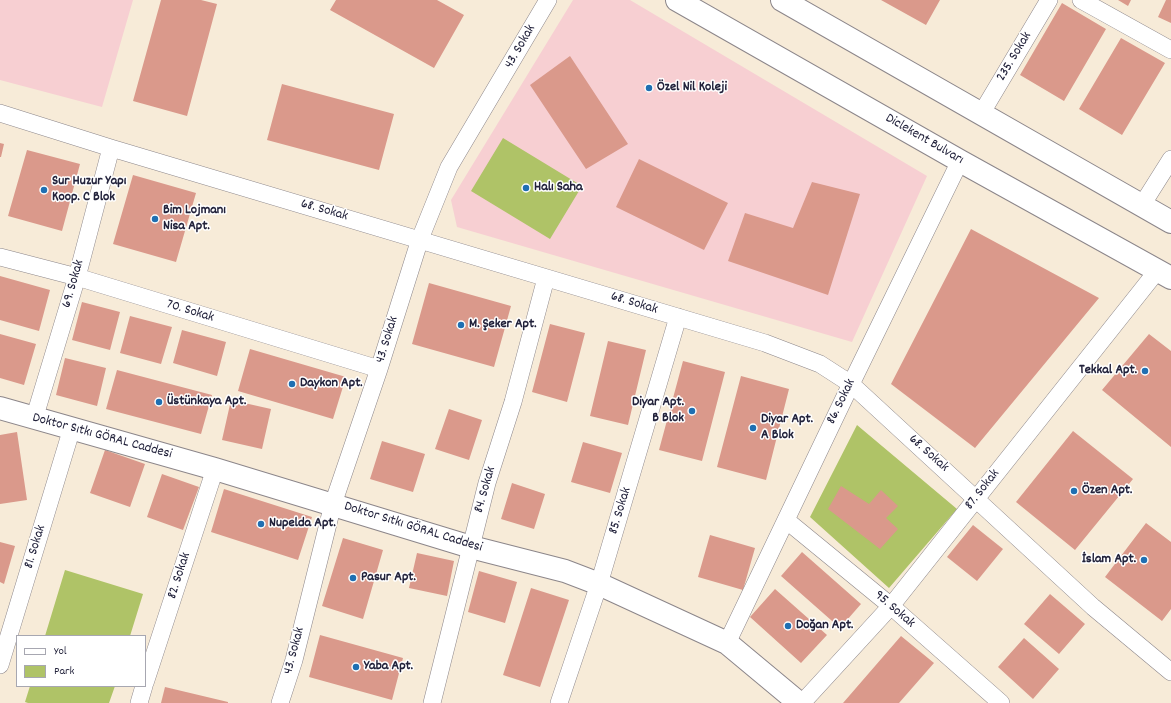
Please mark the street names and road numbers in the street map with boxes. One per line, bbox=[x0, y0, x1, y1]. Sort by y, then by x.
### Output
street label: 43. Sokak bbox=[502, 22, 540, 72]
street label: 235. Sokak bbox=[994, 29, 1036, 85]
street label: Diclekent Bulvarı bbox=[882, 111, 966, 169]
street label: 68. Sokak bbox=[298, 196, 350, 226]
street label: 69. Sokak bbox=[59, 258, 89, 310]
street label: 68. Sokak bbox=[608, 289, 660, 319]
street label: 70. Sokak bbox=[164, 297, 216, 327]
street label: 43. Sokak bbox=[373, 315, 403, 365]
street label: 86. Sokak bbox=[824, 377, 860, 427]
street label: Doktor Sıtkı GÖRAL Caddesi bbox=[30, 410, 174, 464]
street label: 68. Sokak bbox=[904, 432, 952, 476]
street label: 84. Sokak bbox=[471, 465, 501, 515]
street label: 87. Sokak bbox=[962, 466, 1004, 514]
street label: 85. Sokak bbox=[606, 486, 636, 536]
street label: Doktor Sıtkı GÖRAL Caddesi bbox=[342, 499, 484, 557]
street label: 81. Sokak bbox=[21, 523, 51, 571]
street label: 82. Sokak bbox=[165, 551, 195, 601]
street label: 95. Sokak bbox=[870, 588, 918, 632]
street label: 43. Sokak bbox=[281, 626, 309, 676]

